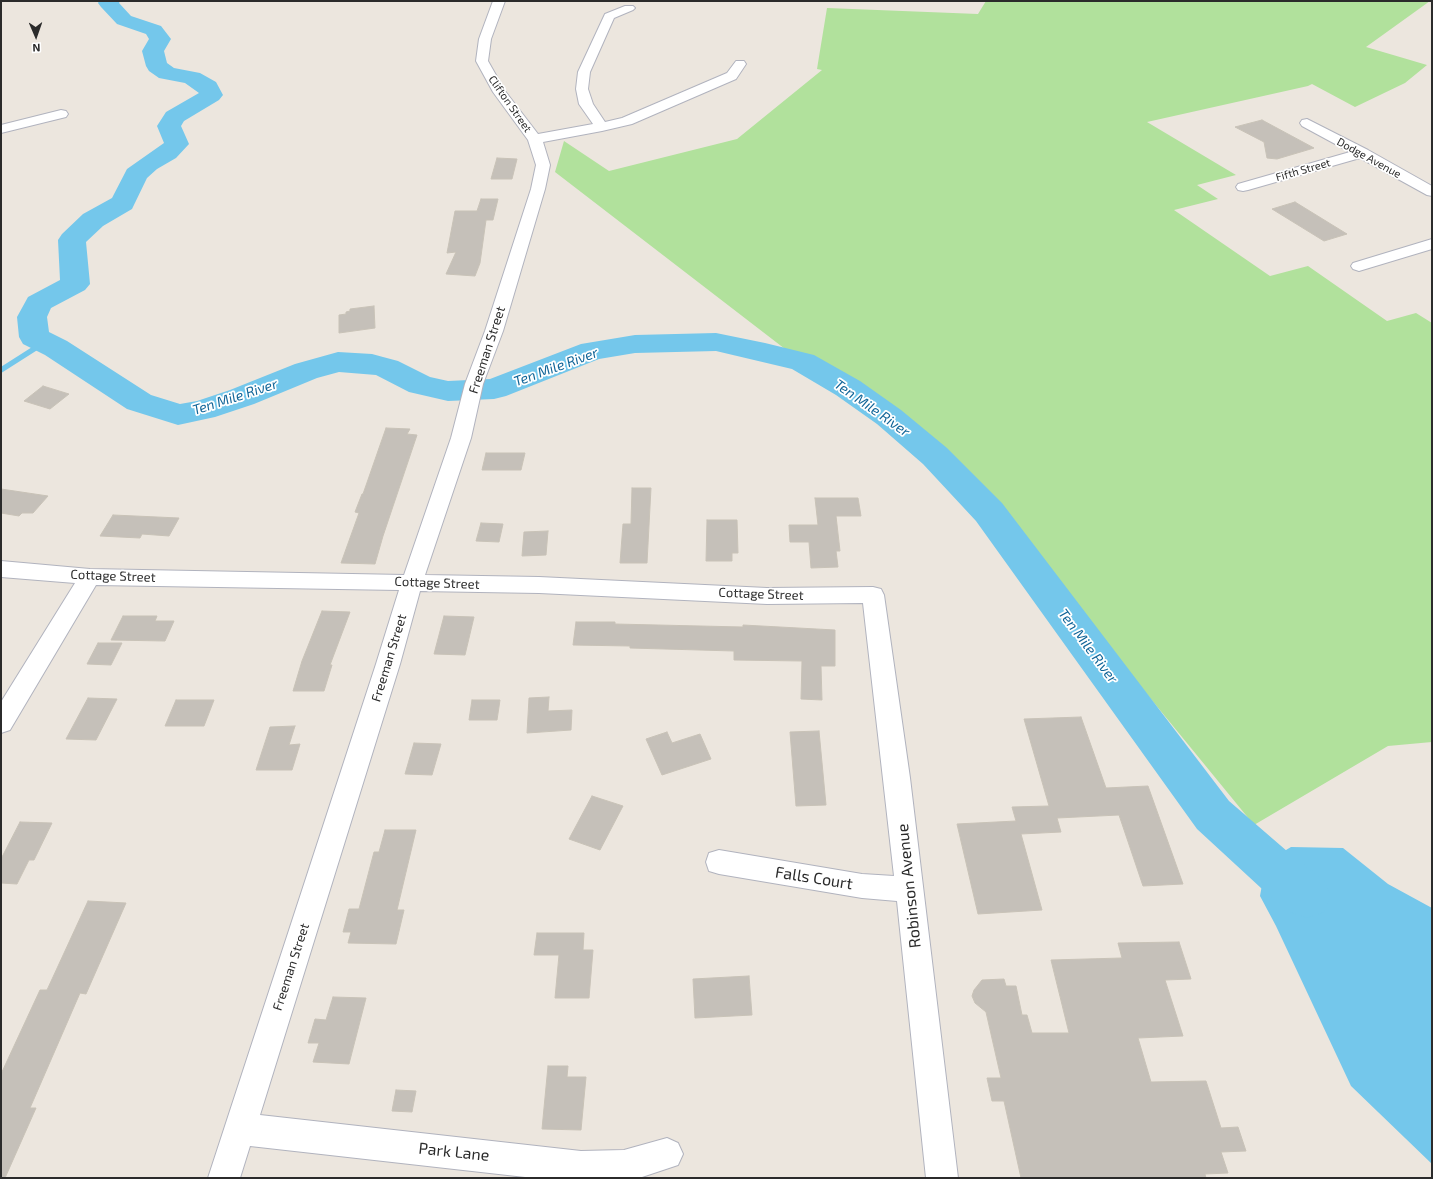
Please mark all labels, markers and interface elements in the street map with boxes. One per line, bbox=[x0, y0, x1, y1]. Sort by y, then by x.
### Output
north arrow bbox=[16, 16, 56, 56]
text: N bbox=[32, 42, 41, 55]
street label: Clifton Street bbox=[486, 73, 534, 135]
street label: Dodge Avenue bbox=[1335, 135, 1403, 181]
street label: Fifth Street bbox=[1274, 156, 1332, 184]
street label: Freeman Street bbox=[466, 304, 508, 396]
water label: Ten Mile River bbox=[512, 344, 600, 390]
water label: Ten Mile River bbox=[190, 375, 280, 419]
water label: Ten Mile River bbox=[831, 376, 913, 440]
street label: Cottage Street bbox=[70, 567, 156, 585]
street label: Cottage Street bbox=[394, 574, 480, 592]
street label: Cottage Street bbox=[718, 585, 804, 603]
water label: Ten Mile River bbox=[1055, 606, 1121, 686]
street label: Freeman Street bbox=[368, 612, 410, 704]
street label: Robinson Avenue bbox=[893, 823, 925, 949]
street label: Falls Court bbox=[774, 862, 854, 894]
street label: Freeman Street bbox=[270, 921, 312, 1013]
street label: Park Lane bbox=[418, 1139, 490, 1165]

